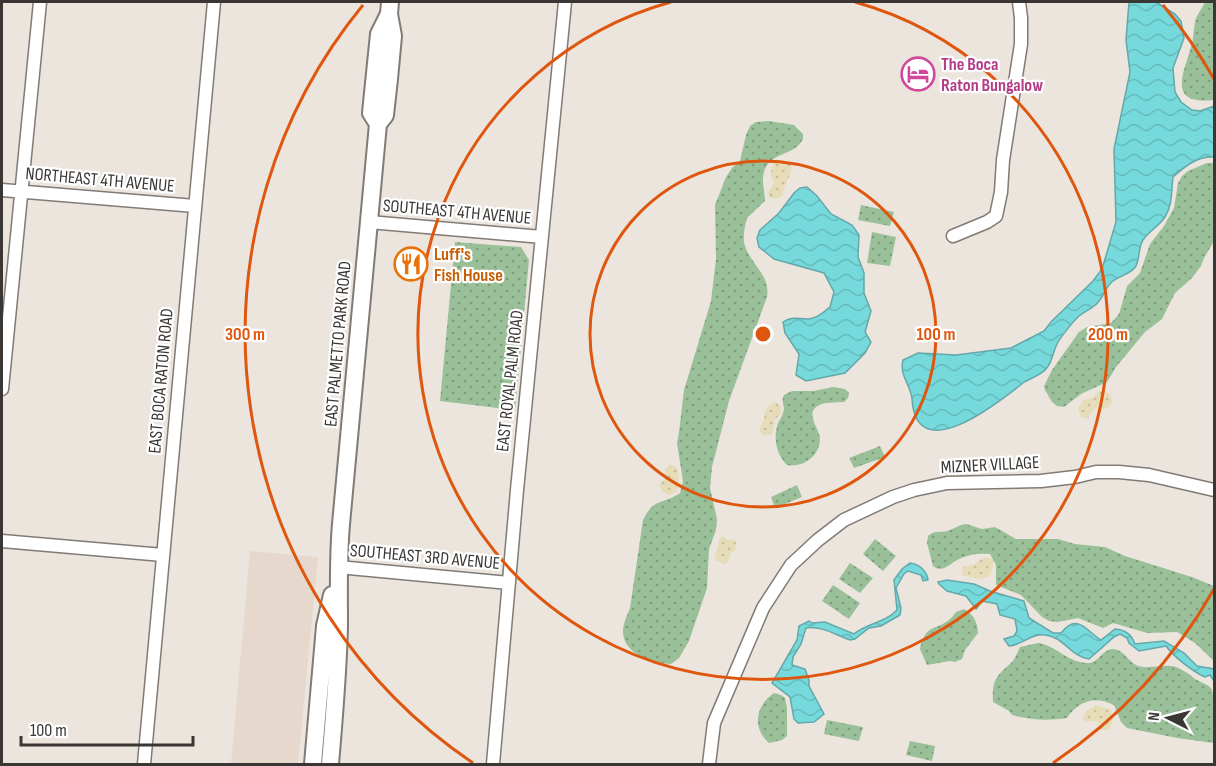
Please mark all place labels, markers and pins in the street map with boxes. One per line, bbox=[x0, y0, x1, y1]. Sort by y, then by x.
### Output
place label: The Boca Raton Bungalow bbox=[941, 54, 1043, 96]
hotel icon: The Boca Raton Bungalow bbox=[900, 56, 936, 92]
place label: Luff's Fish House bbox=[434, 244, 503, 286]
restaurant icon: Luff's Fish House bbox=[393, 246, 429, 282]
centre of rings bbox=[753, 324, 773, 344]

